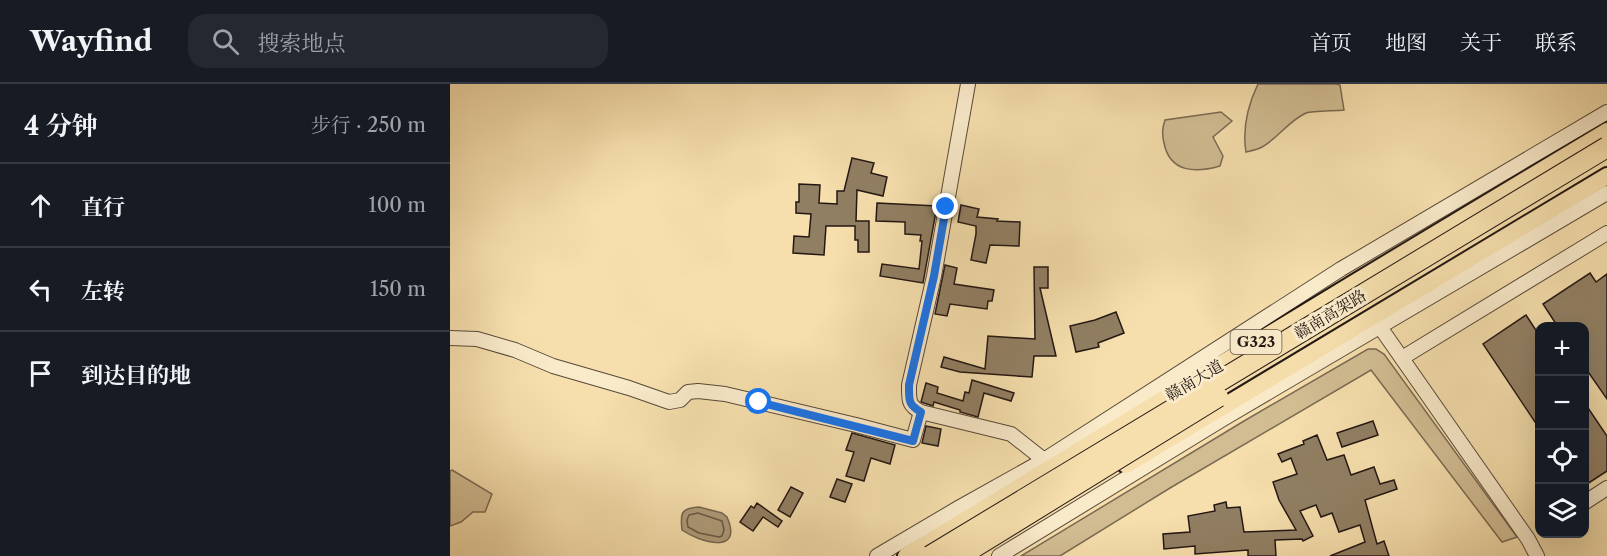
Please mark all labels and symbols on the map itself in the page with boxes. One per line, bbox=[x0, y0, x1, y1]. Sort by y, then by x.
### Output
route end bbox=[932, 193, 958, 219]
street label: 赣南高架路 bbox=[1291, 285, 1369, 343]
road number: G323 bbox=[1230, 330, 1282, 354]
street label: 赣南大道 bbox=[1161, 355, 1227, 405]
route start bbox=[745, 388, 771, 414]

